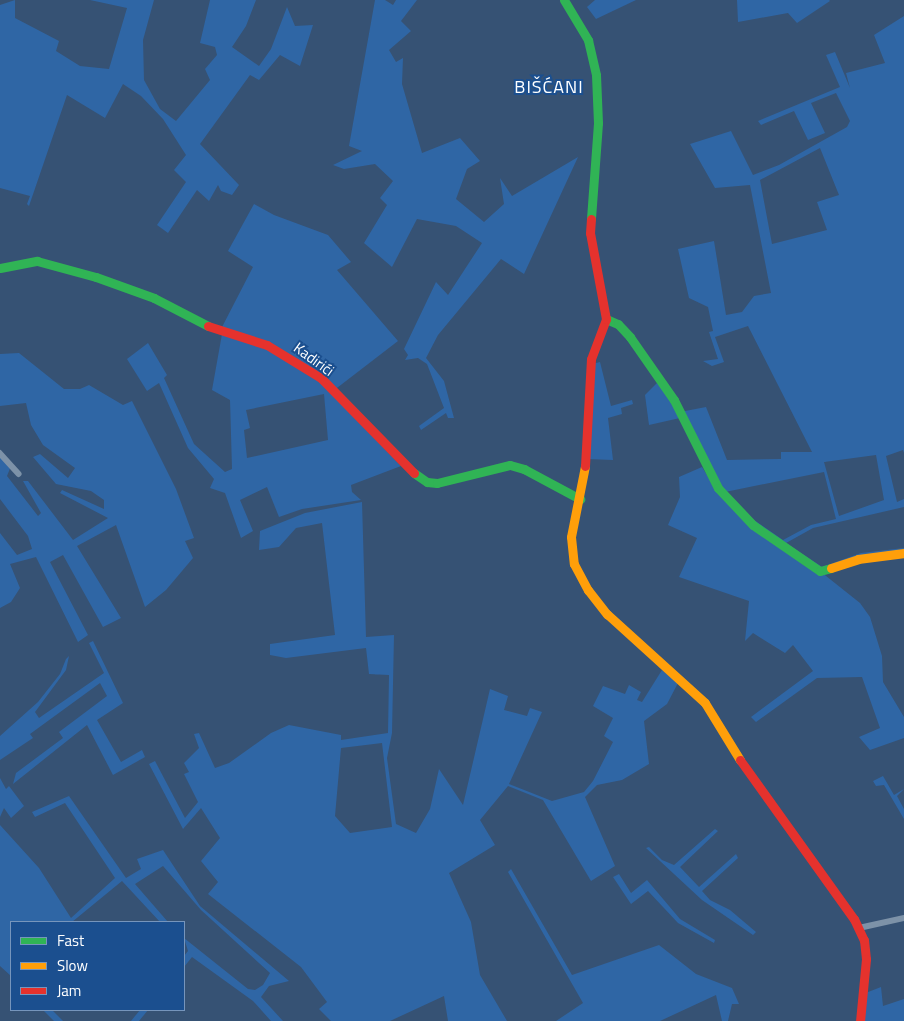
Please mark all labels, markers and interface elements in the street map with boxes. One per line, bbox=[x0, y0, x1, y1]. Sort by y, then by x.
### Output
district label: BIŠĆANI bbox=[513, 76, 585, 98]
street label: Kadirići bbox=[290, 338, 338, 380]
legend bbox=[10, 921, 185, 1011]
text: Fast bbox=[57, 929, 84, 952]
text: Slow bbox=[57, 954, 88, 977]
text: Jam bbox=[57, 979, 81, 1002]

